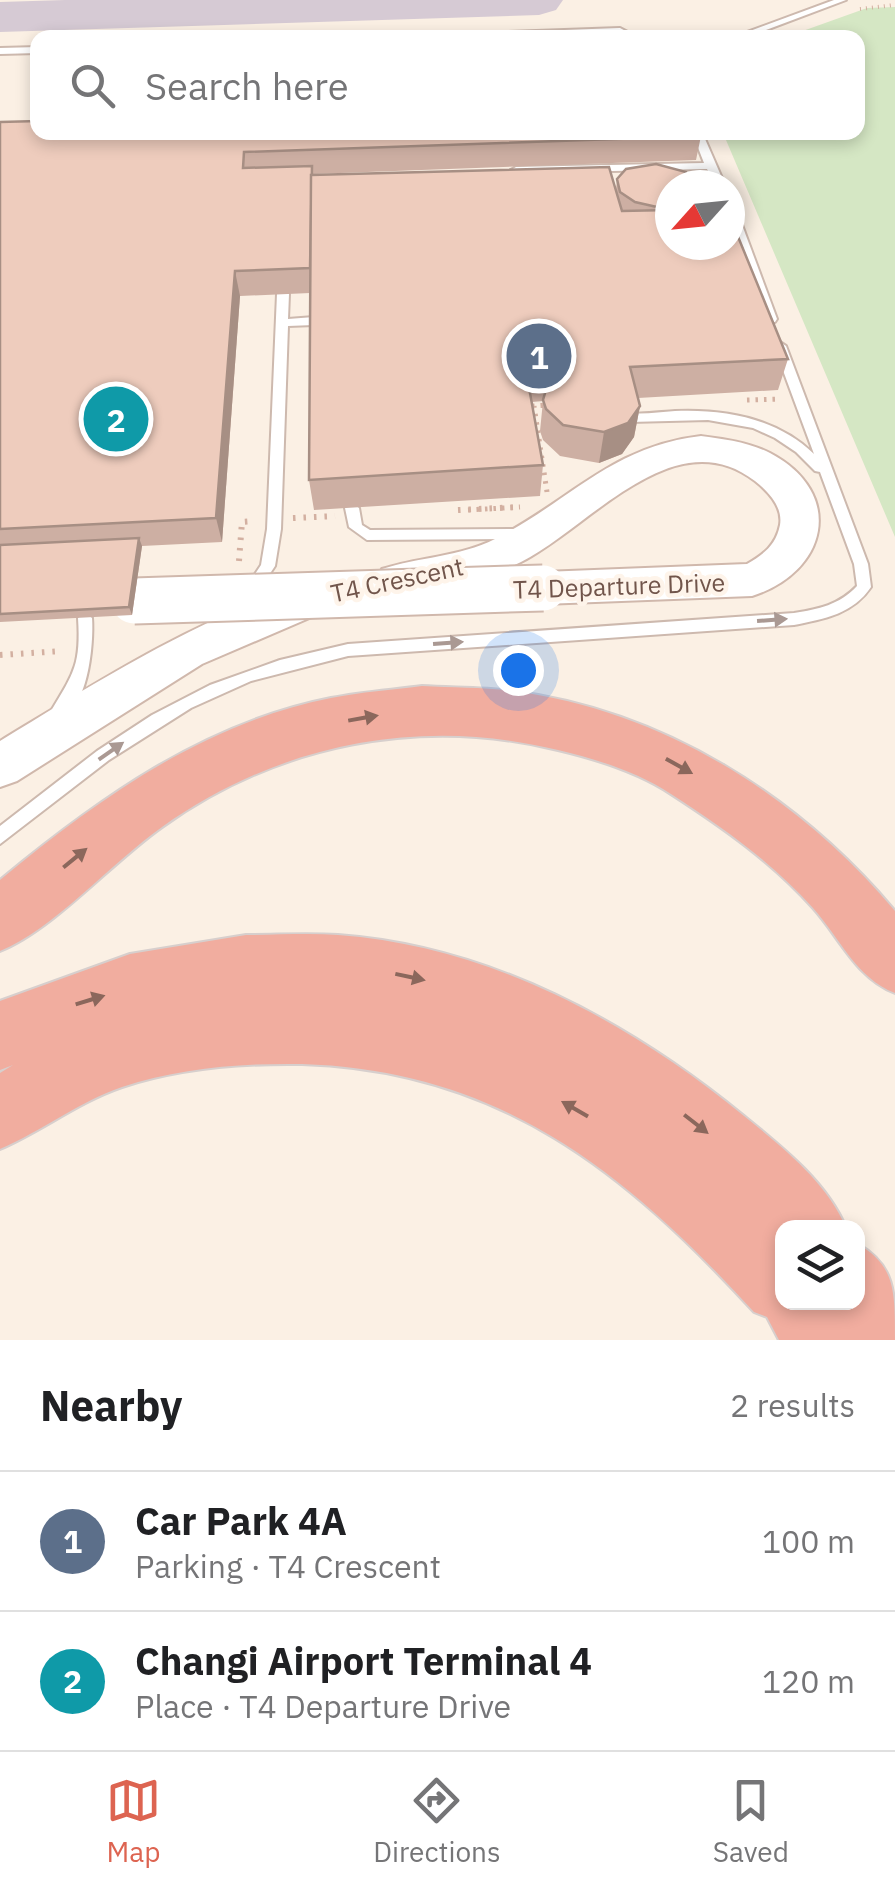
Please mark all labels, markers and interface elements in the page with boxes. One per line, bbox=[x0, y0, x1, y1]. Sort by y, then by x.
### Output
search box bbox=[30, 30, 865, 140]
icon: search bbox=[65, 58, 120, 113]
text: Search here bbox=[145, 61, 349, 110]
north arrow bbox=[655, 170, 745, 260]
pin: 1 bbox=[506, 318, 572, 394]
pin: 2 bbox=[84, 382, 148, 456]
street label: T4 Crescent bbox=[328, 549, 466, 610]
street label: T4 Departure Drive bbox=[512, 565, 726, 606]
one-way arrow bbox=[756, 612, 788, 628]
one-way arrow bbox=[432, 634, 464, 650]
your location bbox=[493, 645, 544, 696]
one-way arrow bbox=[348, 709, 379, 725]
one-way arrow bbox=[98, 742, 124, 761]
one-way arrow bbox=[665, 757, 693, 775]
one-way arrow bbox=[63, 847, 88, 869]
one-way arrow bbox=[395, 970, 426, 986]
one-way arrow bbox=[76, 991, 106, 1006]
one-way arrow bbox=[561, 1101, 590, 1118]
one-way arrow bbox=[683, 1113, 708, 1134]
map controls bbox=[775, 1220, 865, 1310]
button: layers bbox=[775, 1220, 865, 1310]
text: Nearby bbox=[40, 1378, 182, 1433]
text: 2 results bbox=[730, 1384, 855, 1426]
text: Car Park 4A bbox=[135, 1496, 347, 1545]
text: 1 bbox=[63, 1520, 82, 1562]
text: 100 m bbox=[762, 1520, 855, 1562]
text: Parking · T4 Crescent bbox=[135, 1545, 441, 1587]
text: Changi Airport Terminal 4 bbox=[135, 1636, 592, 1685]
text: 2 bbox=[63, 1660, 82, 1702]
text: 120 m bbox=[762, 1660, 855, 1702]
text: Place · T4 Departure Drive bbox=[135, 1685, 511, 1727]
tab: Map bbox=[106, 1773, 161, 1870]
tab: Directions bbox=[373, 1773, 501, 1870]
tab: Saved bbox=[713, 1773, 789, 1870]

